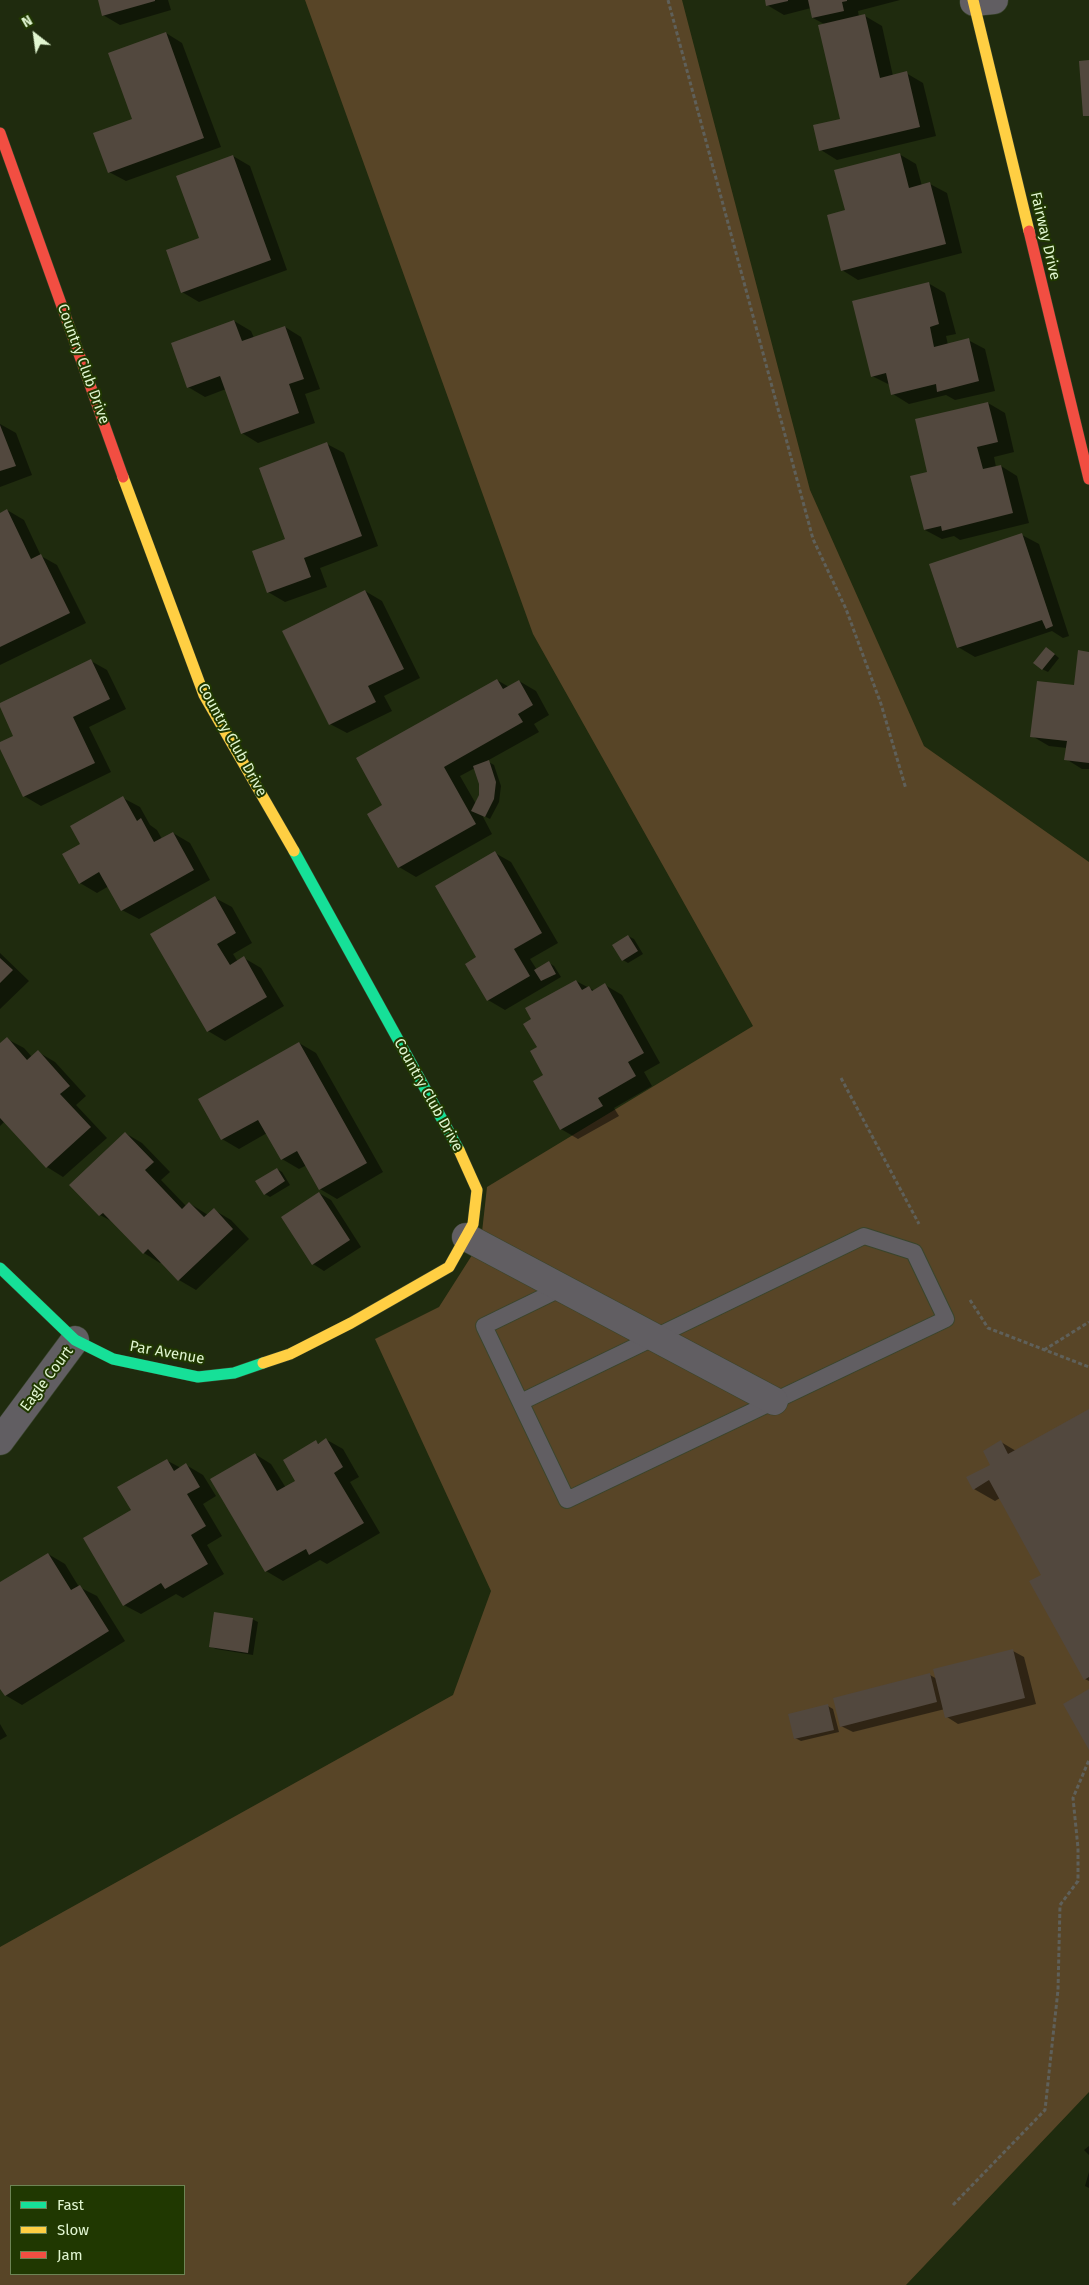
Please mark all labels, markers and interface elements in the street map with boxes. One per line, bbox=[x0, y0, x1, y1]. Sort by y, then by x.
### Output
north arrow bbox=[10, 10, 60, 60]
text: N bbox=[19, 12, 36, 31]
street label: Fairway Drive bbox=[1026, 190, 1064, 282]
street label: Country Club Drive bbox=[53, 302, 113, 426]
street label: Country Club Drive bbox=[193, 680, 271, 800]
street label: Country Club Drive bbox=[389, 1035, 467, 1155]
street label: Par Avenue bbox=[128, 1338, 206, 1368]
street label: Eagle Court bbox=[17, 1343, 77, 1415]
legend bbox=[10, 2185, 185, 2275]
text: Fast bbox=[57, 2196, 84, 2214]
text: Slow bbox=[57, 2221, 89, 2239]
text: Jam bbox=[57, 2246, 83, 2264]

